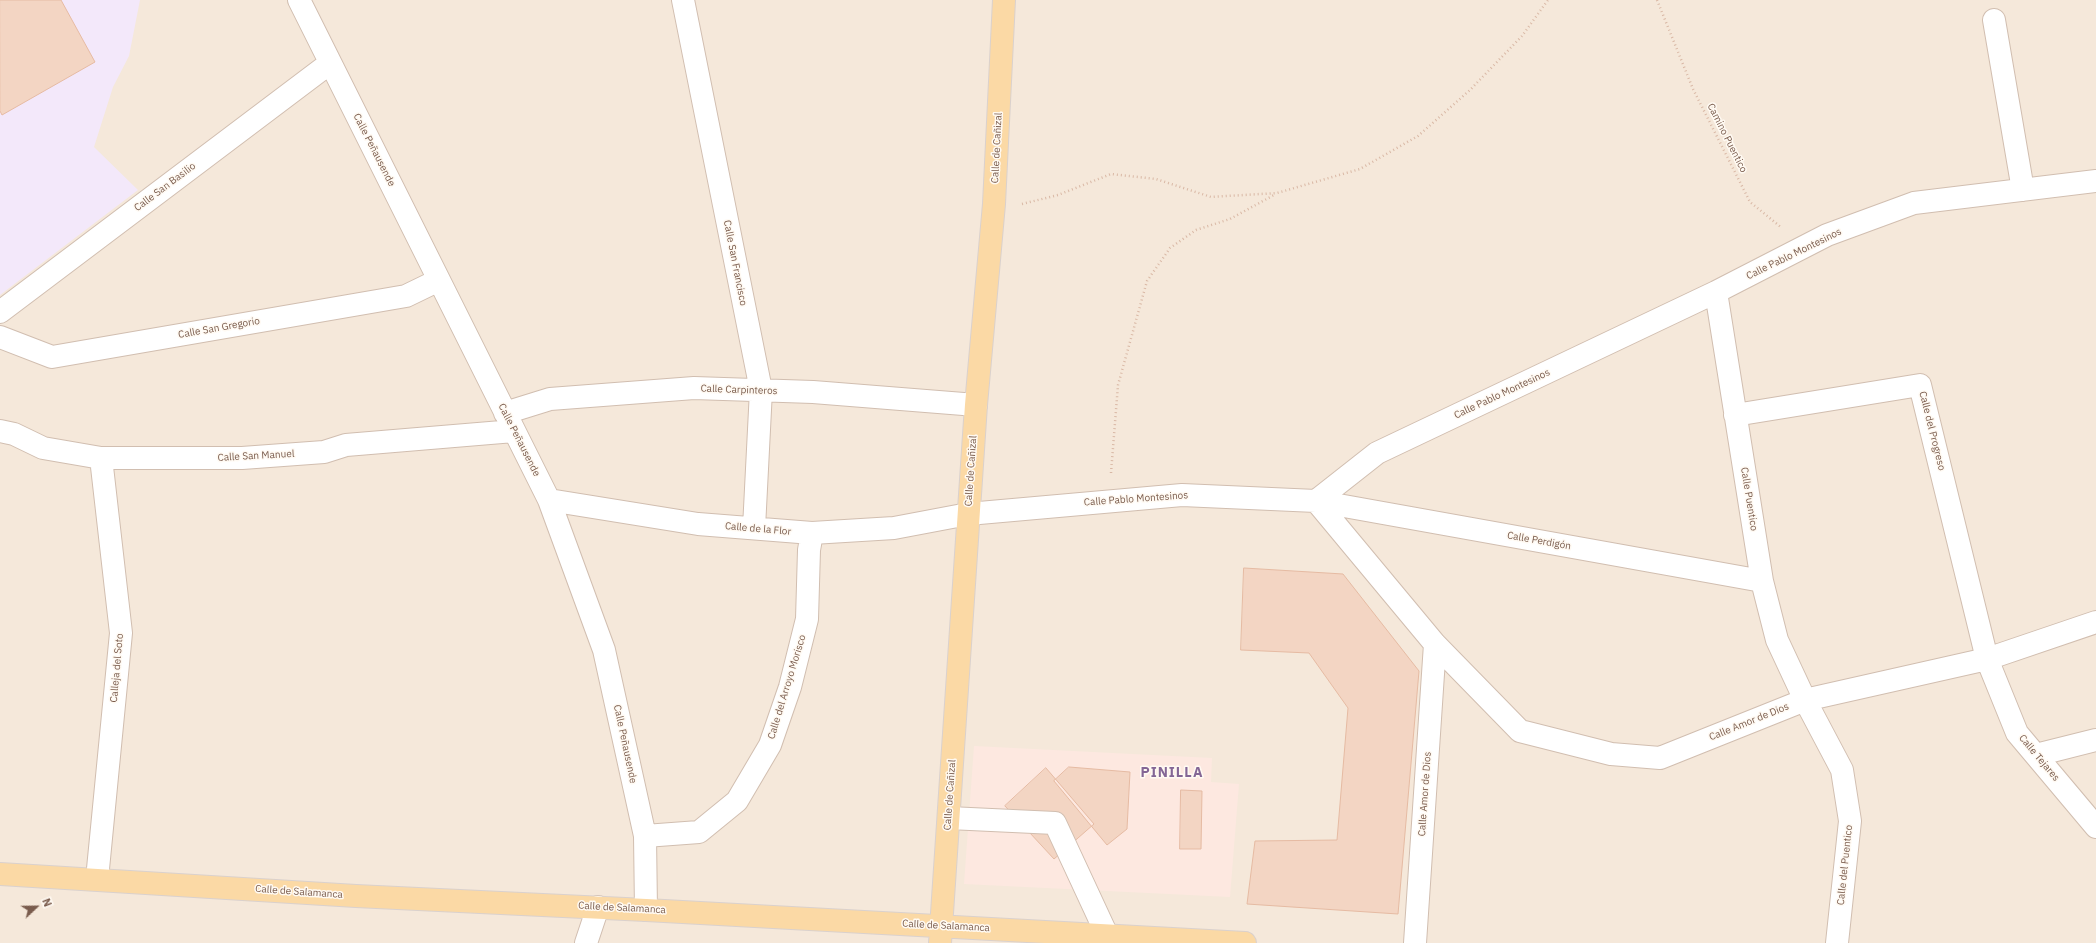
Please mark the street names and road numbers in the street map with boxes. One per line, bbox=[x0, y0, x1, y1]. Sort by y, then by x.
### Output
street label: Camino Puentico bbox=[1704, 101, 1750, 175]
street label: Calle Peñausende bbox=[350, 112, 398, 188]
street label: Calle de Cañizal bbox=[989, 112, 1005, 184]
street label: Calle San Basilio bbox=[132, 160, 198, 214]
street label: Calle San Francisco bbox=[721, 219, 749, 307]
street label: Calle Pablo Montesinos bbox=[1744, 226, 1844, 282]
street label: Calle San Gregorio bbox=[177, 315, 261, 341]
street label: Calle Pablo Montesinos bbox=[1452, 366, 1552, 422]
street label: Calle Carpinteros bbox=[700, 383, 778, 397]
street label: Calle del Progreso bbox=[1916, 390, 1948, 472]
street label: Calle Peñausende bbox=[495, 402, 543, 478]
street label: Calle de Cañizal bbox=[963, 435, 979, 507]
street label: Calle San Manuel bbox=[217, 448, 295, 464]
street label: Calle Puentico bbox=[1738, 466, 1760, 532]
street label: Calle Pablo Montesinos bbox=[1083, 489, 1189, 509]
street label: Calle de la Flor bbox=[724, 520, 792, 538]
street label: Calle Perdigón bbox=[1506, 529, 1572, 553]
street label: Calleja del Soto bbox=[108, 633, 126, 703]
street label: Calle del Arroyo Morisco bbox=[765, 633, 809, 741]
street label: Calle Amor de Dios bbox=[1707, 701, 1791, 743]
street label: Calle Peñausende bbox=[611, 704, 639, 784]
street label: Calle Tejares bbox=[2016, 732, 2062, 784]
street label: Calle Amor de Dios bbox=[1416, 751, 1434, 837]
street label: Calle de Cañizal bbox=[942, 759, 958, 831]
street label: Calle del Puentico bbox=[1835, 824, 1855, 906]
street label: Calle de Salamanca bbox=[255, 883, 343, 901]
street label: Calle de Salamanca bbox=[578, 900, 666, 916]
street label: Calle de Salamanca bbox=[902, 918, 990, 934]

